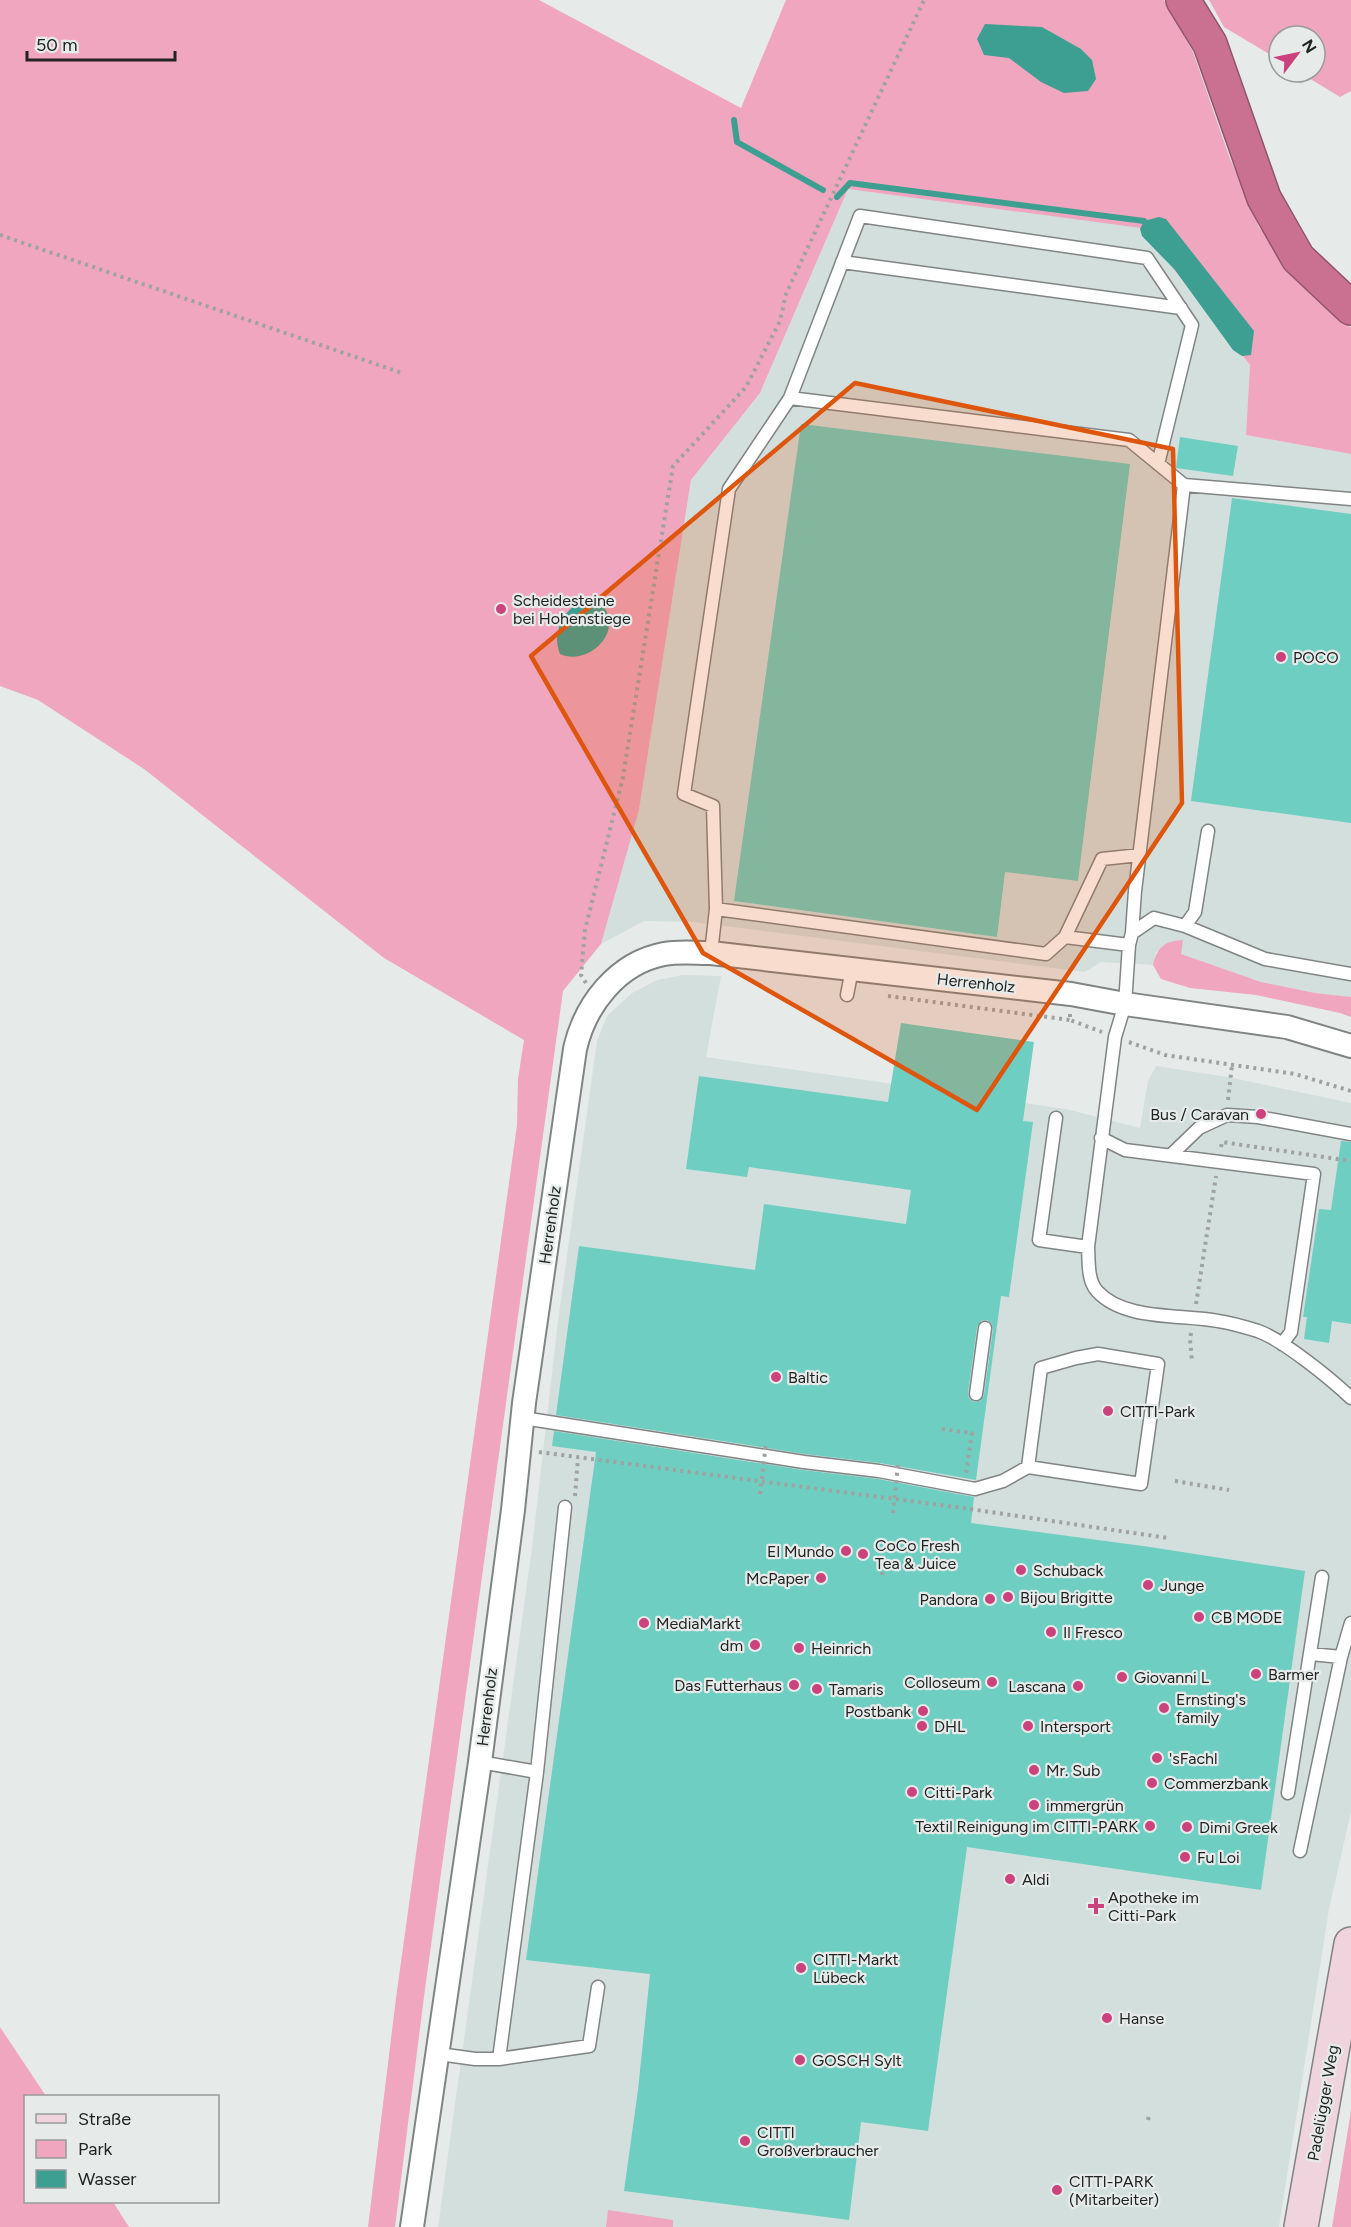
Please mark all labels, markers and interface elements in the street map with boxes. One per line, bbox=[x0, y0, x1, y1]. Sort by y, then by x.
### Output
scale bar bbox=[27, 24, 176, 62]
north arrow bbox=[1267, 24, 1327, 84]
text: 50 m bbox=[36, 34, 78, 56]
text: N bbox=[1298, 36, 1321, 57]
place label: Scheidesteine bei Hohenstiege bbox=[513, 591, 631, 628]
marker: Scheidesteine bei Hohenstiege bbox=[494, 602, 508, 616]
place label: POCO bbox=[1293, 648, 1339, 667]
marker: POCO bbox=[1274, 650, 1288, 664]
street label: Herrenholz bbox=[936, 969, 1016, 997]
place label: Bus / Caravan bbox=[1150, 1105, 1249, 1124]
marker: Bus / Caravan bbox=[1254, 1107, 1268, 1121]
street label: Herrenholz bbox=[535, 1185, 565, 1265]
place label: Baltic bbox=[788, 1368, 828, 1387]
marker: Baltic bbox=[769, 1370, 783, 1384]
place label: CITTI-Park bbox=[1120, 1402, 1195, 1421]
marker: CITTI-Park bbox=[1101, 1404, 1115, 1418]
place label: CoCo Fresh Tea & Juice bbox=[875, 1536, 960, 1573]
place label: El Mundo bbox=[767, 1542, 834, 1561]
marker: El Mundo bbox=[839, 1544, 853, 1558]
marker: CoCo Fresh Tea & Juice bbox=[856, 1547, 870, 1561]
place label: Schuback bbox=[1033, 1561, 1104, 1580]
marker: Schuback bbox=[1014, 1563, 1028, 1577]
place label: McPaper bbox=[746, 1569, 810, 1588]
marker: McPaper bbox=[814, 1571, 828, 1585]
place label: Junge bbox=[1160, 1576, 1204, 1595]
marker: Junge bbox=[1141, 1578, 1155, 1592]
place label: Bijou Brigitte bbox=[1020, 1588, 1113, 1607]
place label: Pandora bbox=[920, 1590, 978, 1609]
marker: Bijou Brigitte bbox=[1001, 1590, 1015, 1604]
marker: Pandora bbox=[983, 1592, 997, 1606]
place label: CB MODE bbox=[1211, 1608, 1283, 1627]
marker: CB MODE bbox=[1192, 1610, 1206, 1624]
place label: MediaMarkt bbox=[656, 1614, 740, 1633]
marker: MediaMarkt bbox=[637, 1616, 651, 1630]
place label: Il Fresco bbox=[1063, 1623, 1123, 1642]
marker: Il Fresco bbox=[1044, 1625, 1058, 1639]
place label: dm bbox=[720, 1636, 743, 1655]
marker: dm bbox=[748, 1638, 762, 1652]
place label: Heinrich bbox=[811, 1639, 871, 1658]
marker: Heinrich bbox=[792, 1641, 806, 1655]
place label: Barmer bbox=[1268, 1665, 1320, 1684]
street label: Herrenholz bbox=[473, 1667, 501, 1747]
marker: Barmer bbox=[1249, 1667, 1263, 1681]
place label: Giovanni L bbox=[1134, 1668, 1210, 1687]
marker: Giovanni L bbox=[1115, 1670, 1129, 1684]
place label: Colloseum bbox=[904, 1673, 980, 1692]
marker: Colloseum bbox=[985, 1675, 999, 1689]
place label: Das Futterhaus bbox=[674, 1676, 782, 1695]
place label: Lascana bbox=[1008, 1677, 1066, 1696]
marker: Das Futterhaus bbox=[787, 1678, 801, 1692]
marker: Lascana bbox=[1071, 1679, 1085, 1693]
place label: Tamaris bbox=[829, 1680, 883, 1699]
marker: Tamaris bbox=[810, 1682, 824, 1696]
place label: Ernsting's family bbox=[1176, 1690, 1246, 1727]
marker: Ernsting's family bbox=[1157, 1701, 1171, 1715]
place label: Postbank bbox=[845, 1702, 911, 1721]
marker: Postbank bbox=[916, 1704, 930, 1718]
place label: DHL bbox=[934, 1717, 966, 1736]
place label: Intersport bbox=[1040, 1717, 1111, 1736]
marker: DHL bbox=[915, 1719, 929, 1733]
marker: Intersport bbox=[1021, 1719, 1035, 1733]
place label: 'sFachl bbox=[1169, 1749, 1218, 1768]
marker: 'sFachl bbox=[1150, 1751, 1164, 1765]
place label: Mr. Sub bbox=[1046, 1761, 1100, 1780]
marker: Mr. Sub bbox=[1027, 1763, 1041, 1777]
place label: Commerzbank bbox=[1164, 1774, 1269, 1793]
marker: Commerzbank bbox=[1145, 1776, 1159, 1790]
place label: Citti-Park bbox=[924, 1783, 992, 1802]
marker: Citti-Park bbox=[905, 1785, 919, 1799]
place label: immergrün bbox=[1046, 1796, 1124, 1815]
marker: immergrün bbox=[1027, 1798, 1041, 1812]
place label: Textil Reinigung im CITTI-PARK bbox=[915, 1817, 1138, 1836]
place label: Dimi Greek bbox=[1199, 1818, 1278, 1837]
marker: Textil Reinigung im CITTI-PARK bbox=[1143, 1819, 1157, 1833]
marker: Dimi Greek bbox=[1180, 1820, 1194, 1834]
place label: Fu Loi bbox=[1197, 1848, 1240, 1867]
marker: Fu Loi bbox=[1178, 1850, 1192, 1864]
place label: Aldi bbox=[1022, 1870, 1049, 1889]
marker: Aldi bbox=[1003, 1872, 1017, 1886]
place label: Apotheke im Citti-Park bbox=[1108, 1888, 1199, 1925]
marker: Apotheke im Citti-Park bbox=[1089, 1899, 1103, 1913]
place label: CITTI-Markt Lübeck bbox=[813, 1950, 898, 1987]
marker: CITTI-Markt Lübeck bbox=[794, 1961, 808, 1975]
place label: Hanse bbox=[1119, 2009, 1165, 2028]
marker: Hanse bbox=[1100, 2011, 1114, 2025]
street label: Padelügger Weg bbox=[1303, 2043, 1343, 2163]
place label: GOSCH Sylt bbox=[812, 2051, 902, 2070]
marker: GOSCH Sylt bbox=[793, 2053, 807, 2067]
legend bbox=[24, 2095, 219, 2203]
text: Straße bbox=[78, 2108, 131, 2130]
place label: CITTI Großverbraucher bbox=[757, 2123, 879, 2160]
marker: CITTI Großverbraucher bbox=[738, 2134, 752, 2148]
text: Park bbox=[78, 2138, 113, 2160]
text: Wasser bbox=[78, 2168, 136, 2190]
place label: CITTI-PARK (Mitarbeiter) bbox=[1069, 2172, 1159, 2209]
marker: CITTI-PARK (Mitarbeiter) bbox=[1050, 2183, 1064, 2197]

